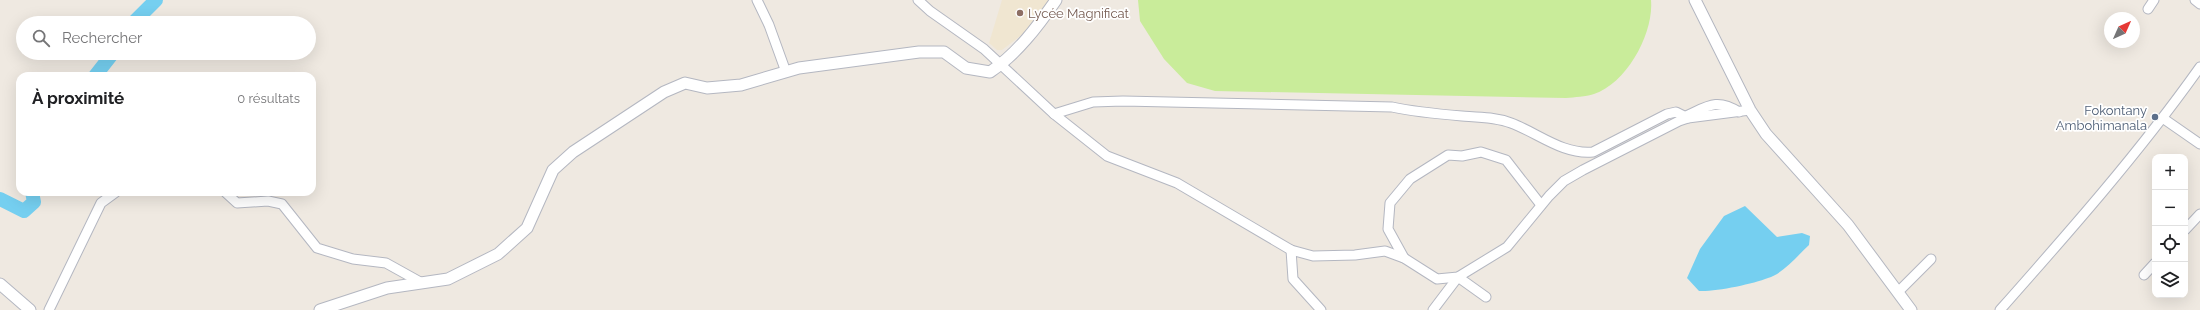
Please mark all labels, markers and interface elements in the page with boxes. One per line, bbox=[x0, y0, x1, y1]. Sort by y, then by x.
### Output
place label: Lycée Magnificat bbox=[1028, 6, 1130, 21]
marker: Lycée Magnificat bbox=[1015, 8, 1025, 18]
north arrow bbox=[2104, 12, 2140, 48]
search box bbox=[16, 16, 316, 60]
icon: search bbox=[30, 27, 52, 49]
text: Rechercher bbox=[62, 29, 142, 47]
text: À proximité bbox=[32, 88, 124, 108]
text: 0 résultats bbox=[237, 91, 300, 106]
place label: Fokontany Ambohimanala bbox=[2056, 103, 2147, 133]
marker: Fokontany Ambohimanala bbox=[2150, 112, 2160, 122]
map controls bbox=[2152, 154, 2188, 298]
button: + bbox=[2152, 154, 2188, 190]
button: − bbox=[2152, 190, 2188, 226]
button: locate bbox=[2152, 226, 2188, 262]
button: layers bbox=[2152, 262, 2188, 298]

